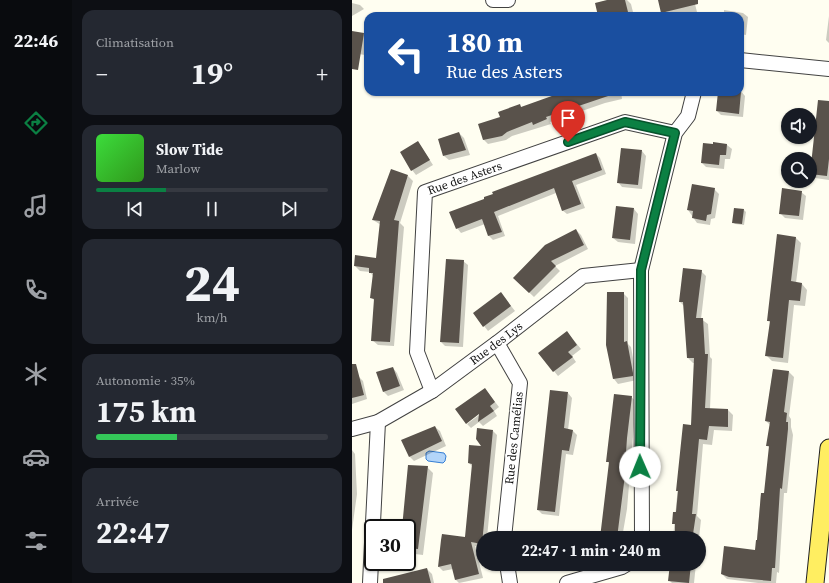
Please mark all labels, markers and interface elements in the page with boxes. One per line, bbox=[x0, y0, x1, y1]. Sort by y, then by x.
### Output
text: 180 m bbox=[446, 23, 523, 61]
text: 22:46 bbox=[14, 28, 58, 53]
icon: left bbox=[380, 28, 432, 80]
text: Climatisation bbox=[96, 34, 174, 51]
text: 19° bbox=[191, 53, 233, 94]
text: − bbox=[96, 59, 108, 89]
text: + bbox=[316, 59, 328, 89]
text: Rue des Asters bbox=[446, 59, 563, 84]
pin bbox=[551, 101, 585, 142]
icon: arrive bbox=[557, 107, 579, 129]
map controls bbox=[781, 108, 817, 188]
button: sound bbox=[781, 108, 817, 144]
icon: directions bbox=[22, 109, 50, 137]
text: Slow Tide bbox=[156, 139, 223, 160]
button: search bbox=[781, 152, 817, 188]
street label: Rue des Asters bbox=[425, 158, 504, 199]
text: Marlow bbox=[156, 160, 200, 177]
icon: music bbox=[22, 192, 50, 220]
icon: previous bbox=[124, 198, 146, 220]
icon: pause bbox=[201, 198, 223, 220]
icon: next bbox=[278, 198, 300, 220]
text: 24 bbox=[184, 247, 240, 318]
icon: phone bbox=[22, 276, 50, 304]
text: km/h bbox=[197, 309, 227, 326]
street label: Rue des Lys bbox=[466, 318, 526, 369]
icon: climate bbox=[22, 360, 50, 388]
text: Autonomie · 35% bbox=[96, 372, 195, 389]
text: 175 km bbox=[96, 391, 196, 432]
street label: Rue des Camélias bbox=[501, 391, 527, 485]
icon: car bbox=[22, 443, 50, 471]
position arrow bbox=[619, 446, 661, 488]
text: Arrivée bbox=[96, 493, 139, 510]
text: 22:47 bbox=[96, 512, 170, 553]
speed limit sign: 30 bbox=[364, 519, 416, 571]
icon: filters bbox=[22, 527, 50, 555]
text: 22:47 · 1 min · 240 m bbox=[522, 540, 661, 561]

